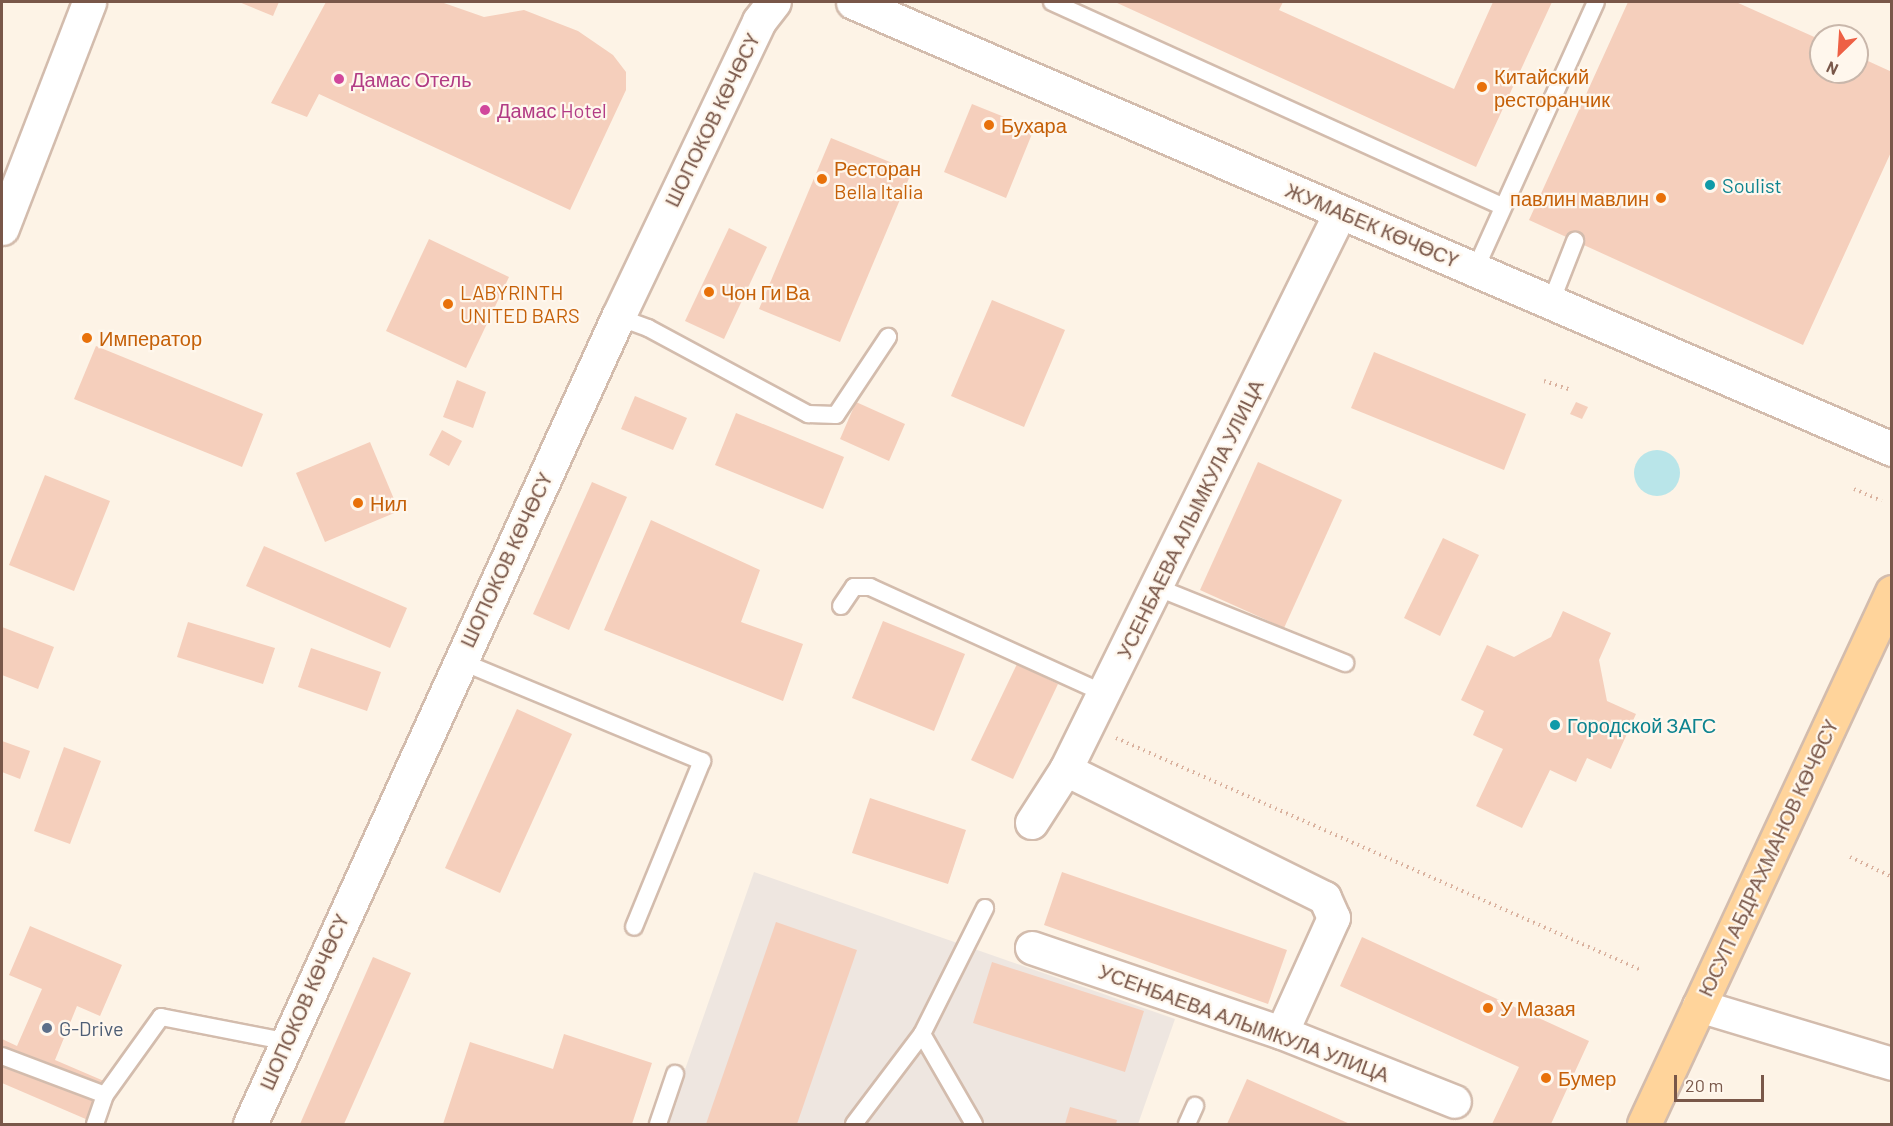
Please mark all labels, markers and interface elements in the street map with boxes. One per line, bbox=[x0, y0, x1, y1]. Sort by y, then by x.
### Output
north arrow bbox=[1809, 24, 1869, 84]
street label: ШОПОКОВ КӨЧӨСҮ bbox=[660, 29, 764, 211]
text: N bbox=[1823, 58, 1841, 80]
place label: Китайский ресторанчик bbox=[1494, 64, 1610, 111]
place label: Дамас Отель bbox=[351, 67, 472, 91]
marker: Дамас Отель bbox=[332, 72, 346, 86]
marker: Китайский ресторанчик bbox=[1475, 80, 1489, 94]
place label: Дамас Hotel bbox=[497, 98, 607, 122]
marker: Дамас Hotel bbox=[478, 103, 492, 117]
place label: Бухара bbox=[1001, 113, 1067, 137]
marker: Бухара bbox=[982, 118, 996, 132]
place label: Ресторан Bella Italia bbox=[834, 156, 923, 203]
marker: Ресторан Bella Italia bbox=[815, 172, 829, 186]
place label: Soulist bbox=[1722, 173, 1782, 197]
street label: ЖУМАБЕК КӨЧӨСҮ bbox=[1282, 178, 1462, 272]
marker: Soulist bbox=[1703, 178, 1717, 192]
place label: павлин мавлин bbox=[1510, 186, 1649, 210]
marker: павлин мавлин bbox=[1654, 191, 1668, 205]
place label: LABYRINTH UNITED BARS bbox=[460, 280, 580, 327]
place label: Чон Ги Ва bbox=[721, 280, 810, 304]
marker: Чон Ги Ва bbox=[702, 285, 716, 299]
marker: LABYRINTH UNITED BARS bbox=[441, 297, 455, 311]
place label: Император bbox=[99, 326, 202, 350]
marker: Император bbox=[80, 331, 94, 345]
street label: УСЕНБАЕВА АЛЫМКУЛА УЛИЦА bbox=[1112, 375, 1268, 663]
street label: ШОПОКОВ КӨЧӨСҮ bbox=[455, 469, 557, 651]
place label: Нил bbox=[370, 491, 407, 515]
marker: Нил bbox=[351, 496, 365, 510]
place label: Городской ЗАГС bbox=[1567, 713, 1716, 737]
street label: ЮСУП АБДРАХМАНОВ КӨЧӨСҮ bbox=[1693, 716, 1843, 1000]
marker: Городской ЗАГС bbox=[1548, 718, 1562, 732]
street label: ШОПОКОВ КӨЧӨСҮ bbox=[254, 910, 354, 1094]
street label: УСЕНБАЕВА АЛЫМКУЛА УЛИЦА bbox=[1095, 959, 1393, 1087]
place label: У Мазая bbox=[1500, 996, 1576, 1020]
marker: У Мазая bbox=[1481, 1001, 1495, 1015]
place label: G-Drive bbox=[59, 1016, 124, 1040]
marker: G-Drive bbox=[40, 1021, 54, 1035]
scale bar bbox=[1677, 1063, 1767, 1101]
place label: Бумер bbox=[1558, 1066, 1616, 1090]
marker: Бумер bbox=[1539, 1071, 1553, 1085]
text: 20 m bbox=[1685, 1074, 1723, 1096]

